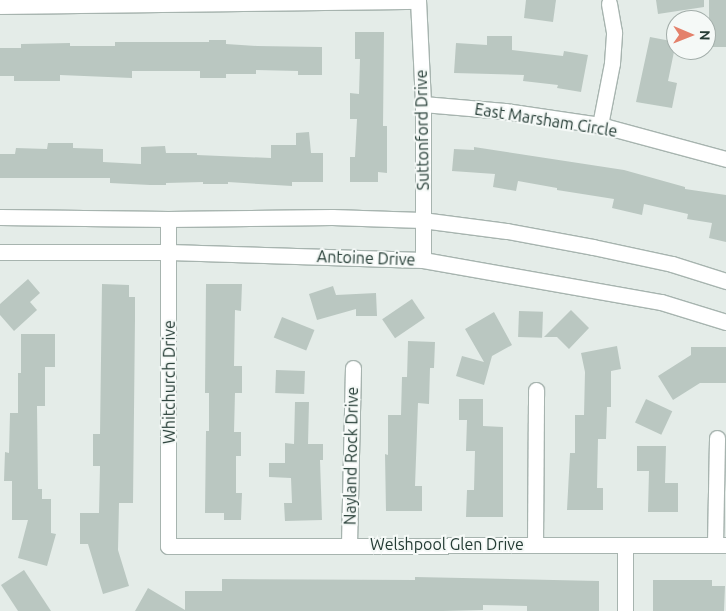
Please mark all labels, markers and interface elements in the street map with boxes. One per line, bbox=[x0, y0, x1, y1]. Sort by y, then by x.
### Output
north arrow bbox=[666, 10, 716, 60]
text: N bbox=[697, 30, 713, 41]
street label: Suttonford Drive bbox=[411, 69, 433, 191]
street label: East Marsham Circle bbox=[473, 99, 619, 141]
street label: Antoine Drive bbox=[316, 247, 416, 269]
street label: Whitchurch Drive bbox=[159, 320, 179, 444]
street label: Nayland Rock Drive bbox=[340, 387, 362, 525]
street label: Welshpool Glen Drive bbox=[370, 534, 524, 554]

